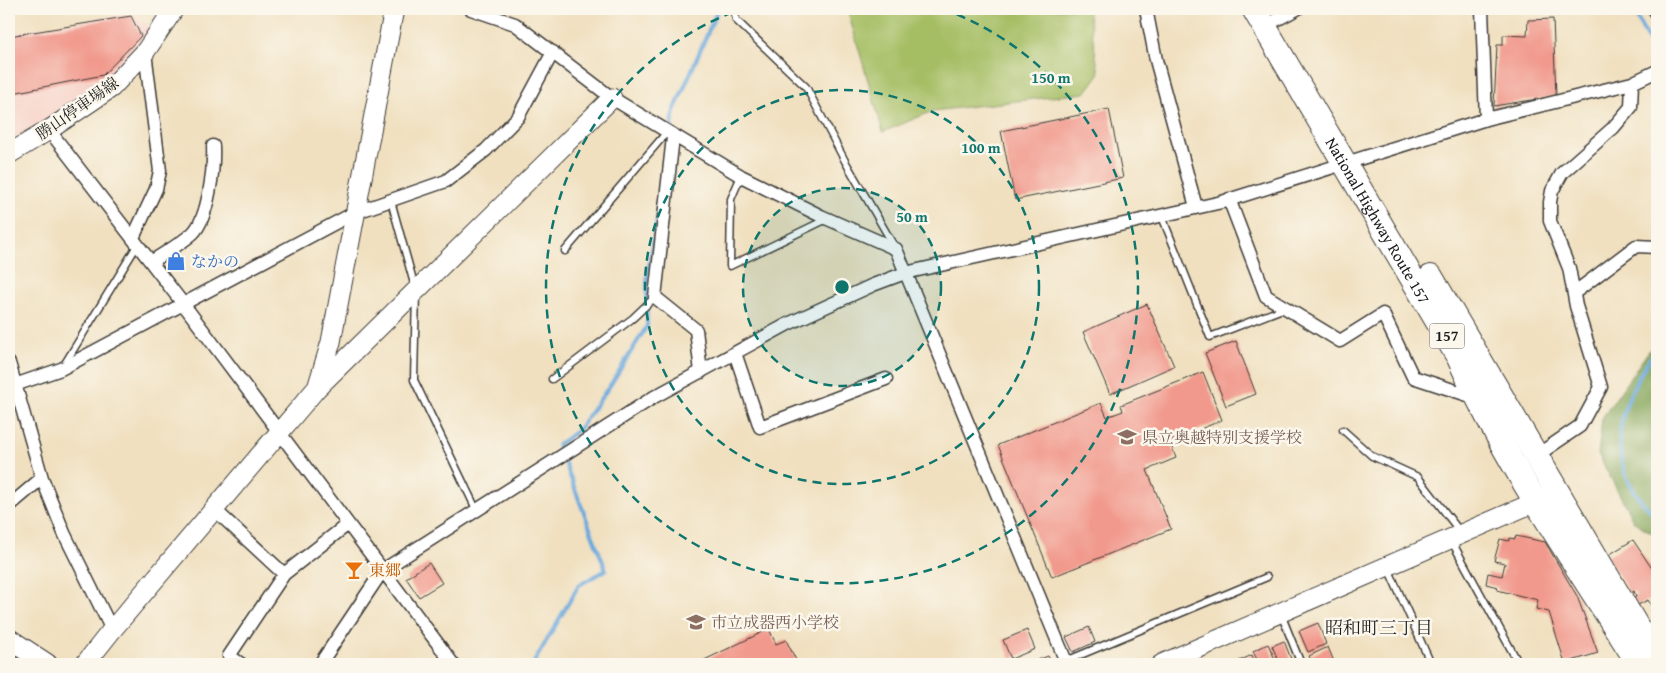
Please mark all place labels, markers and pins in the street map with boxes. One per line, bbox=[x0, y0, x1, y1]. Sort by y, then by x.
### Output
place label: なかの bbox=[191, 249, 239, 273]
shop icon: なかの bbox=[165, 250, 187, 272]
centre of rings bbox=[833, 278, 851, 296]
place label: 県立奥越特別支援学校 bbox=[1142, 425, 1302, 449]
school or university icon: 県立奥越特別支援学校 bbox=[1116, 426, 1138, 448]
place label: 東郷 bbox=[369, 558, 401, 582]
bar icon: 東郷 bbox=[343, 559, 365, 581]
place label: 市立成器西小学校 bbox=[711, 610, 839, 634]
school or university icon: 市立成器西小学校 bbox=[685, 611, 707, 633]

